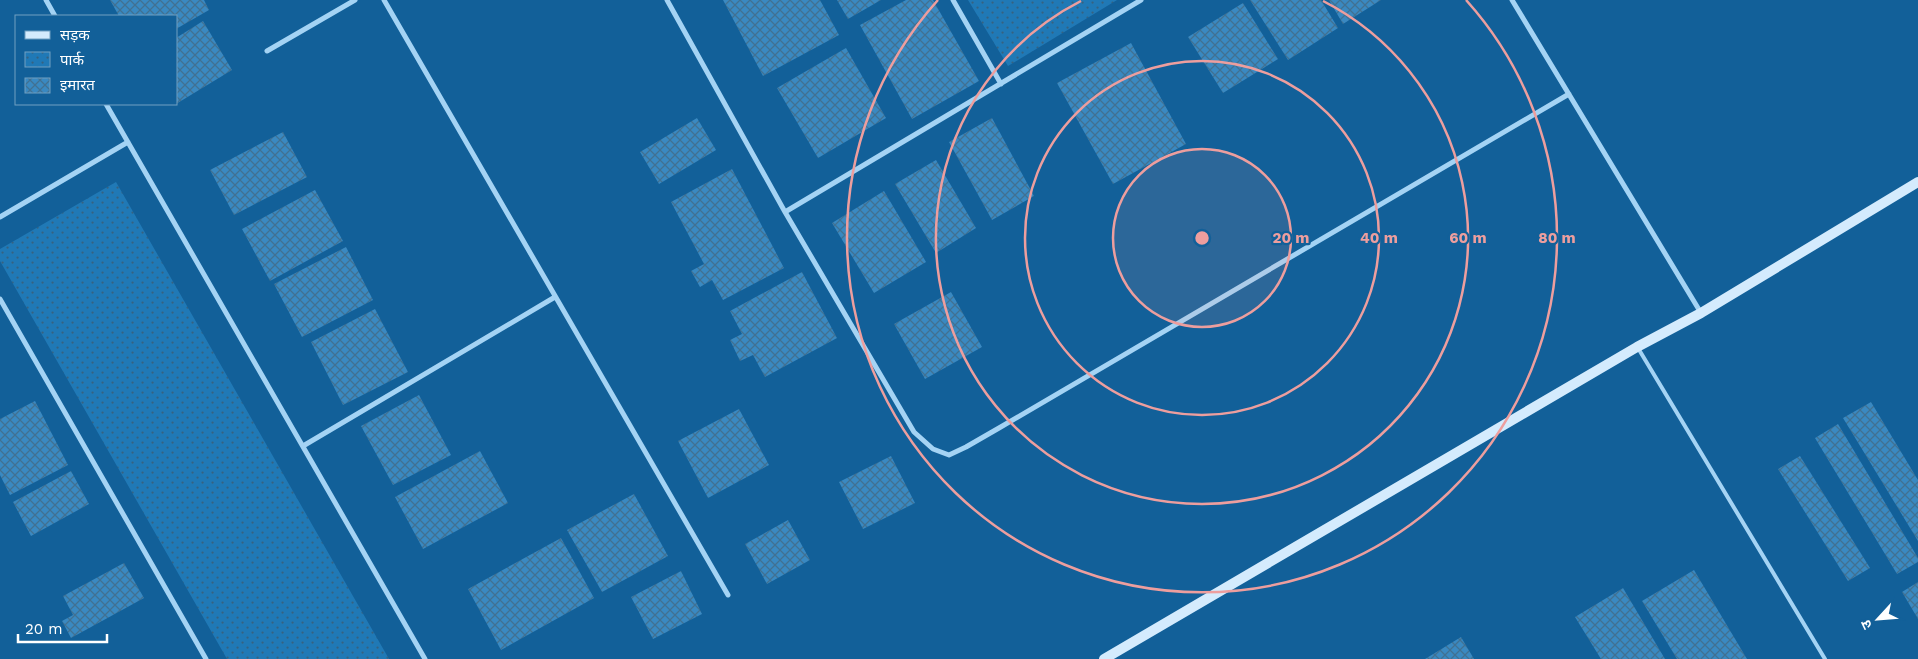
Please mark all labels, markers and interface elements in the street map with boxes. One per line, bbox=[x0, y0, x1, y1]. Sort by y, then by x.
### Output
legend bbox=[15, 15, 178, 105]
text: सड़क bbox=[60, 26, 90, 44]
text: पार्क bbox=[60, 51, 84, 69]
text: इमारत bbox=[60, 76, 95, 94]
centre of rings bbox=[1193, 229, 1211, 247]
text: 20 m bbox=[1272, 229, 1310, 247]
text: 40 m bbox=[1360, 229, 1398, 247]
text: 60 m bbox=[1449, 229, 1487, 247]
text: 80 m bbox=[1538, 229, 1576, 247]
north arrow bbox=[1853, 594, 1903, 644]
scale bar bbox=[18, 612, 106, 644]
text: उ bbox=[1857, 617, 1875, 632]
text: 20 m bbox=[25, 620, 63, 638]

